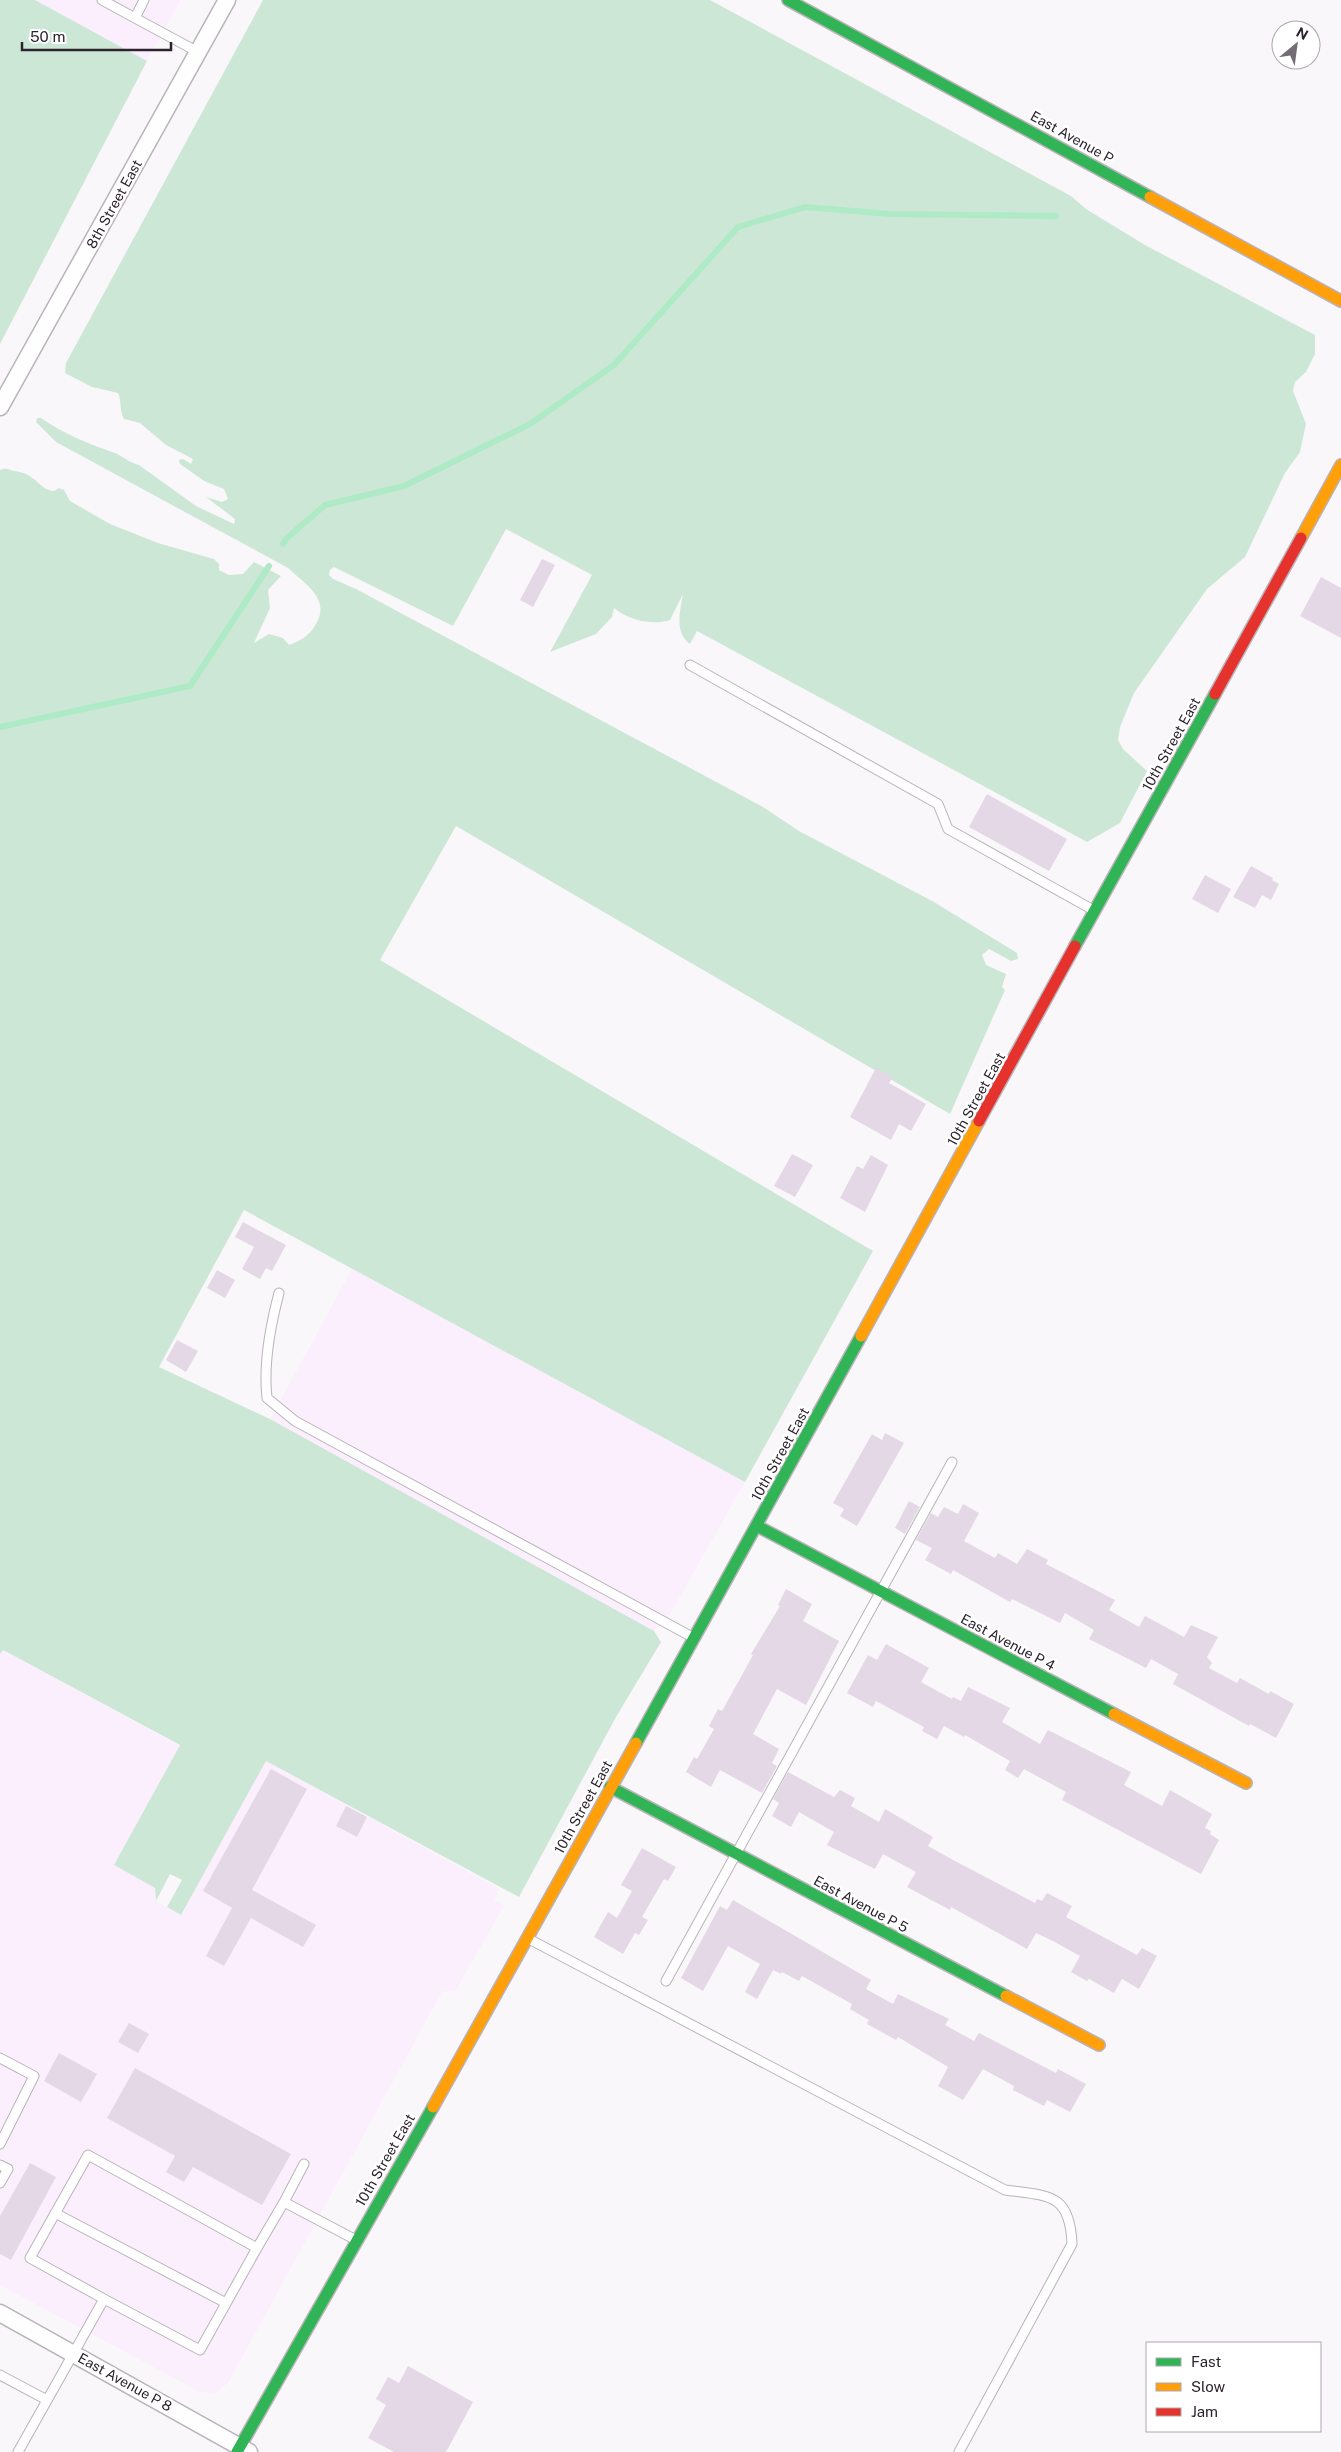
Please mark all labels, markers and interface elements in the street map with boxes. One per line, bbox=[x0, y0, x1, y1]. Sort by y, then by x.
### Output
scale bar bbox=[22, 20, 171, 52]
north arrow bbox=[1271, 20, 1321, 70]
text: N bbox=[1294, 24, 1311, 43]
text: 50 m bbox=[30, 28, 65, 45]
street label: East Avenue P bbox=[1028, 108, 1116, 166]
street label: 8th Street East bbox=[83, 157, 145, 251]
street label: 10th Street East bbox=[1139, 695, 1203, 793]
street label: 10th Street East bbox=[944, 1050, 1008, 1148]
street label: 10th Street East bbox=[748, 1405, 812, 1503]
street label: East Avenue P 4 bbox=[958, 1610, 1058, 1674]
street label: 10th Street East bbox=[551, 1758, 615, 1856]
street label: East Avenue P 5 bbox=[811, 1872, 911, 1936]
street label: 10th Street East bbox=[352, 2111, 418, 2209]
legend bbox=[1146, 2342, 1321, 2432]
street label: East Avenue P 8 bbox=[75, 2350, 175, 2414]
text: Fast bbox=[1191, 2353, 1221, 2370]
text: Slow bbox=[1191, 2378, 1226, 2395]
text: Jam bbox=[1191, 2403, 1218, 2420]

